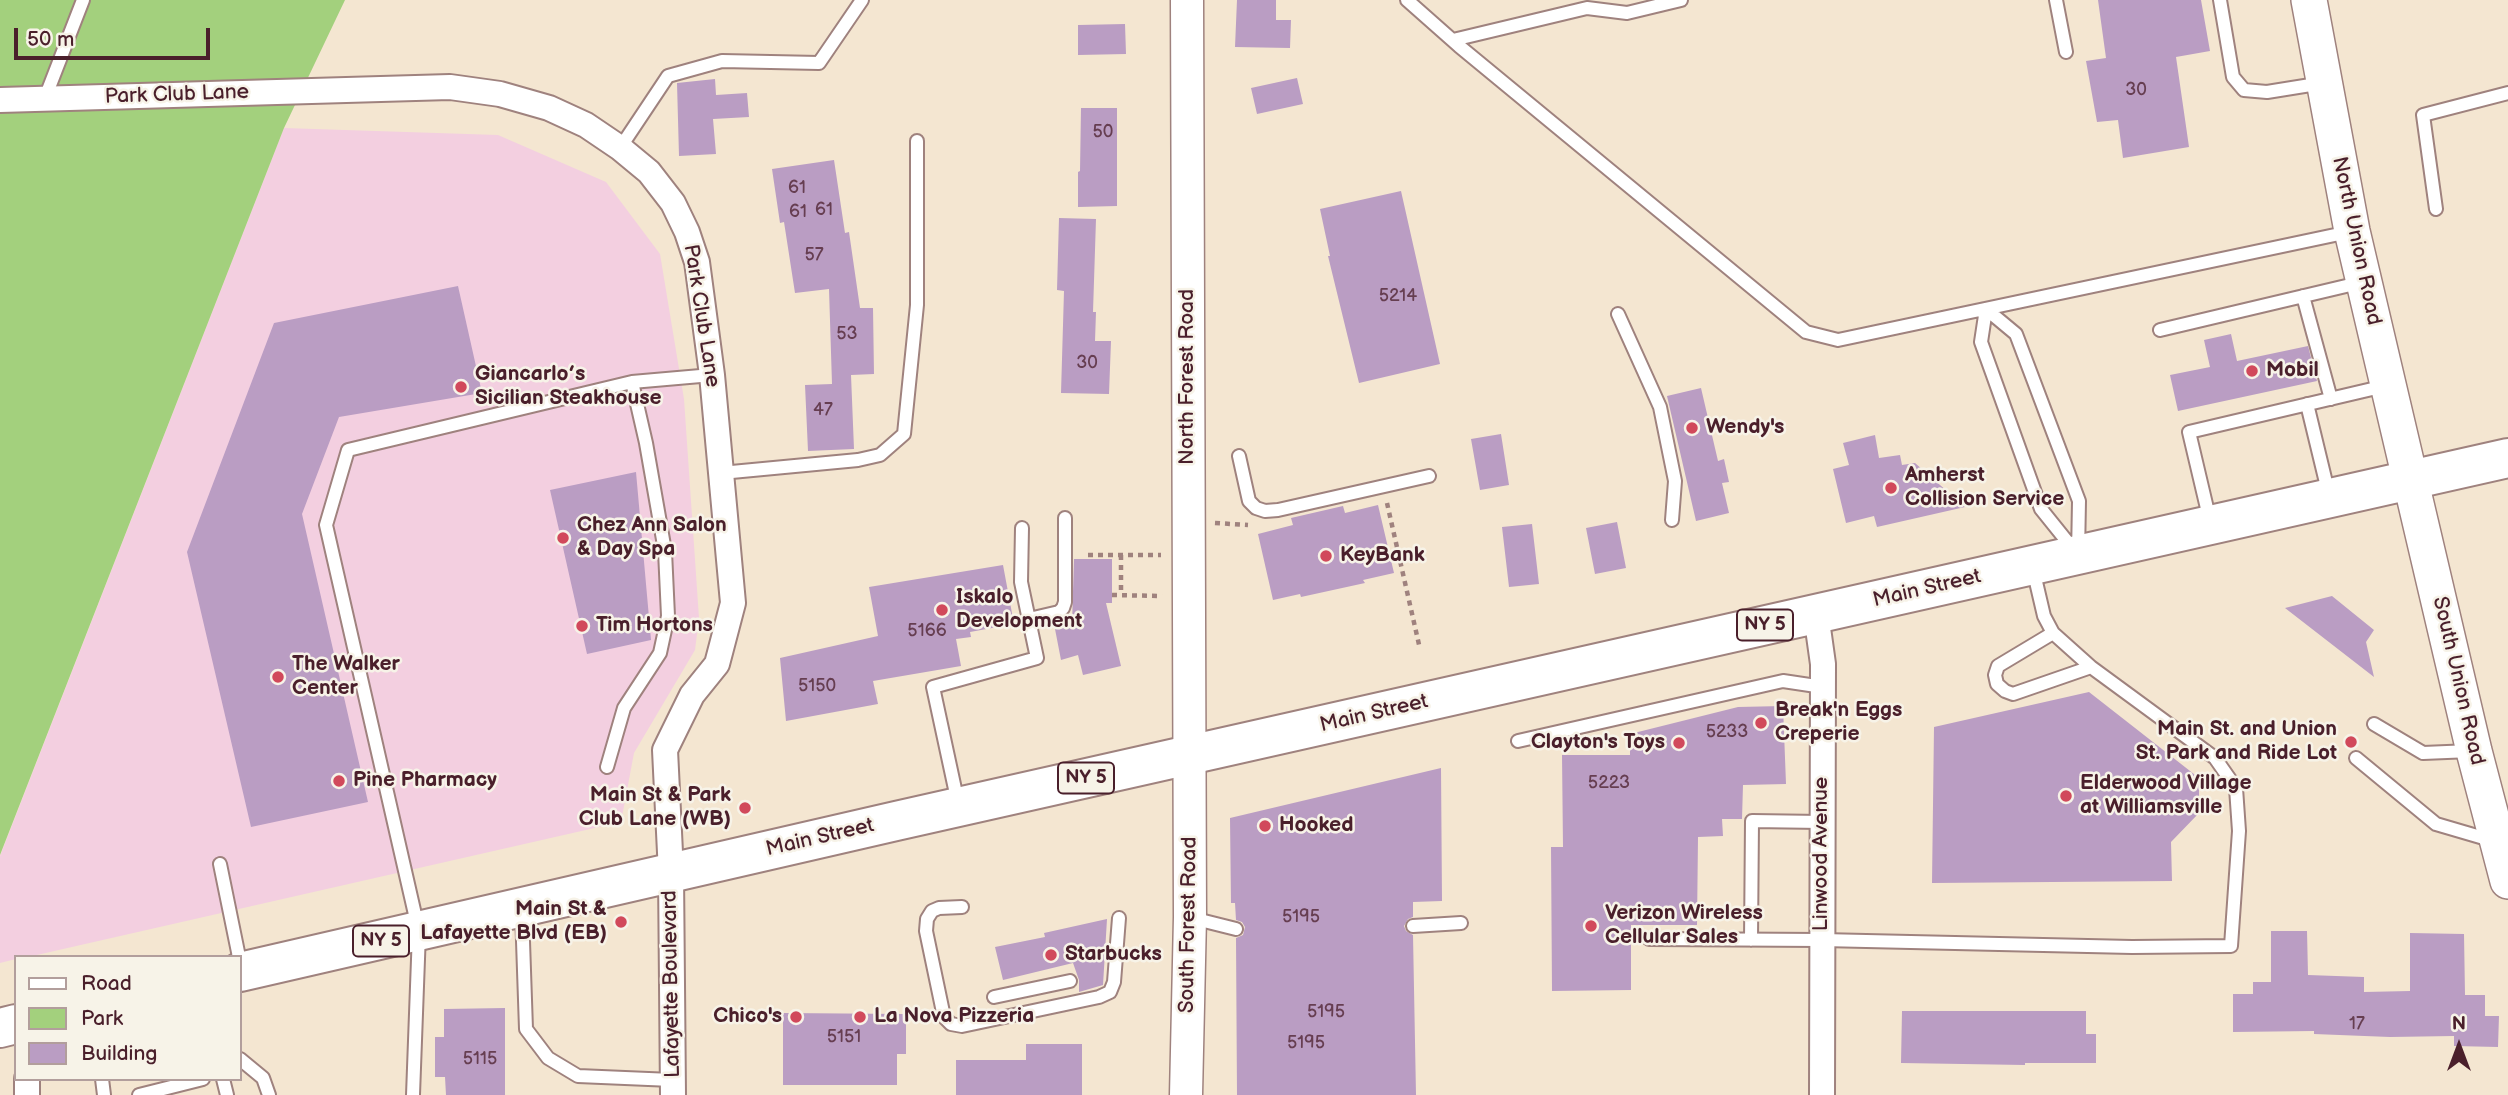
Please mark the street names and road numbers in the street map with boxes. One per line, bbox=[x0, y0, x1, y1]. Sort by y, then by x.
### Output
street label: Park Club Lane bbox=[104, 80, 250, 110]
street label: North Union Road bbox=[2326, 154, 2386, 328]
street label: Park Club Lane bbox=[677, 243, 725, 389]
street label: North Forest Road bbox=[1175, 289, 1201, 465]
street label: Main Street bbox=[1871, 564, 1983, 614]
street label: South Union Road bbox=[2426, 594, 2490, 768]
road number: NY 5 bbox=[1737, 610, 1793, 640]
street label: Main Street bbox=[1318, 689, 1430, 739]
road number: NY 5 bbox=[1058, 762, 1114, 793]
street label: Linwood Avenue bbox=[1809, 777, 1835, 931]
street label: Main Street bbox=[764, 813, 876, 863]
street label: South Forest Road bbox=[1175, 837, 1203, 1013]
street label: Lafayette Boulevard bbox=[658, 890, 686, 1078]
road number: NY 5 bbox=[353, 925, 409, 956]

